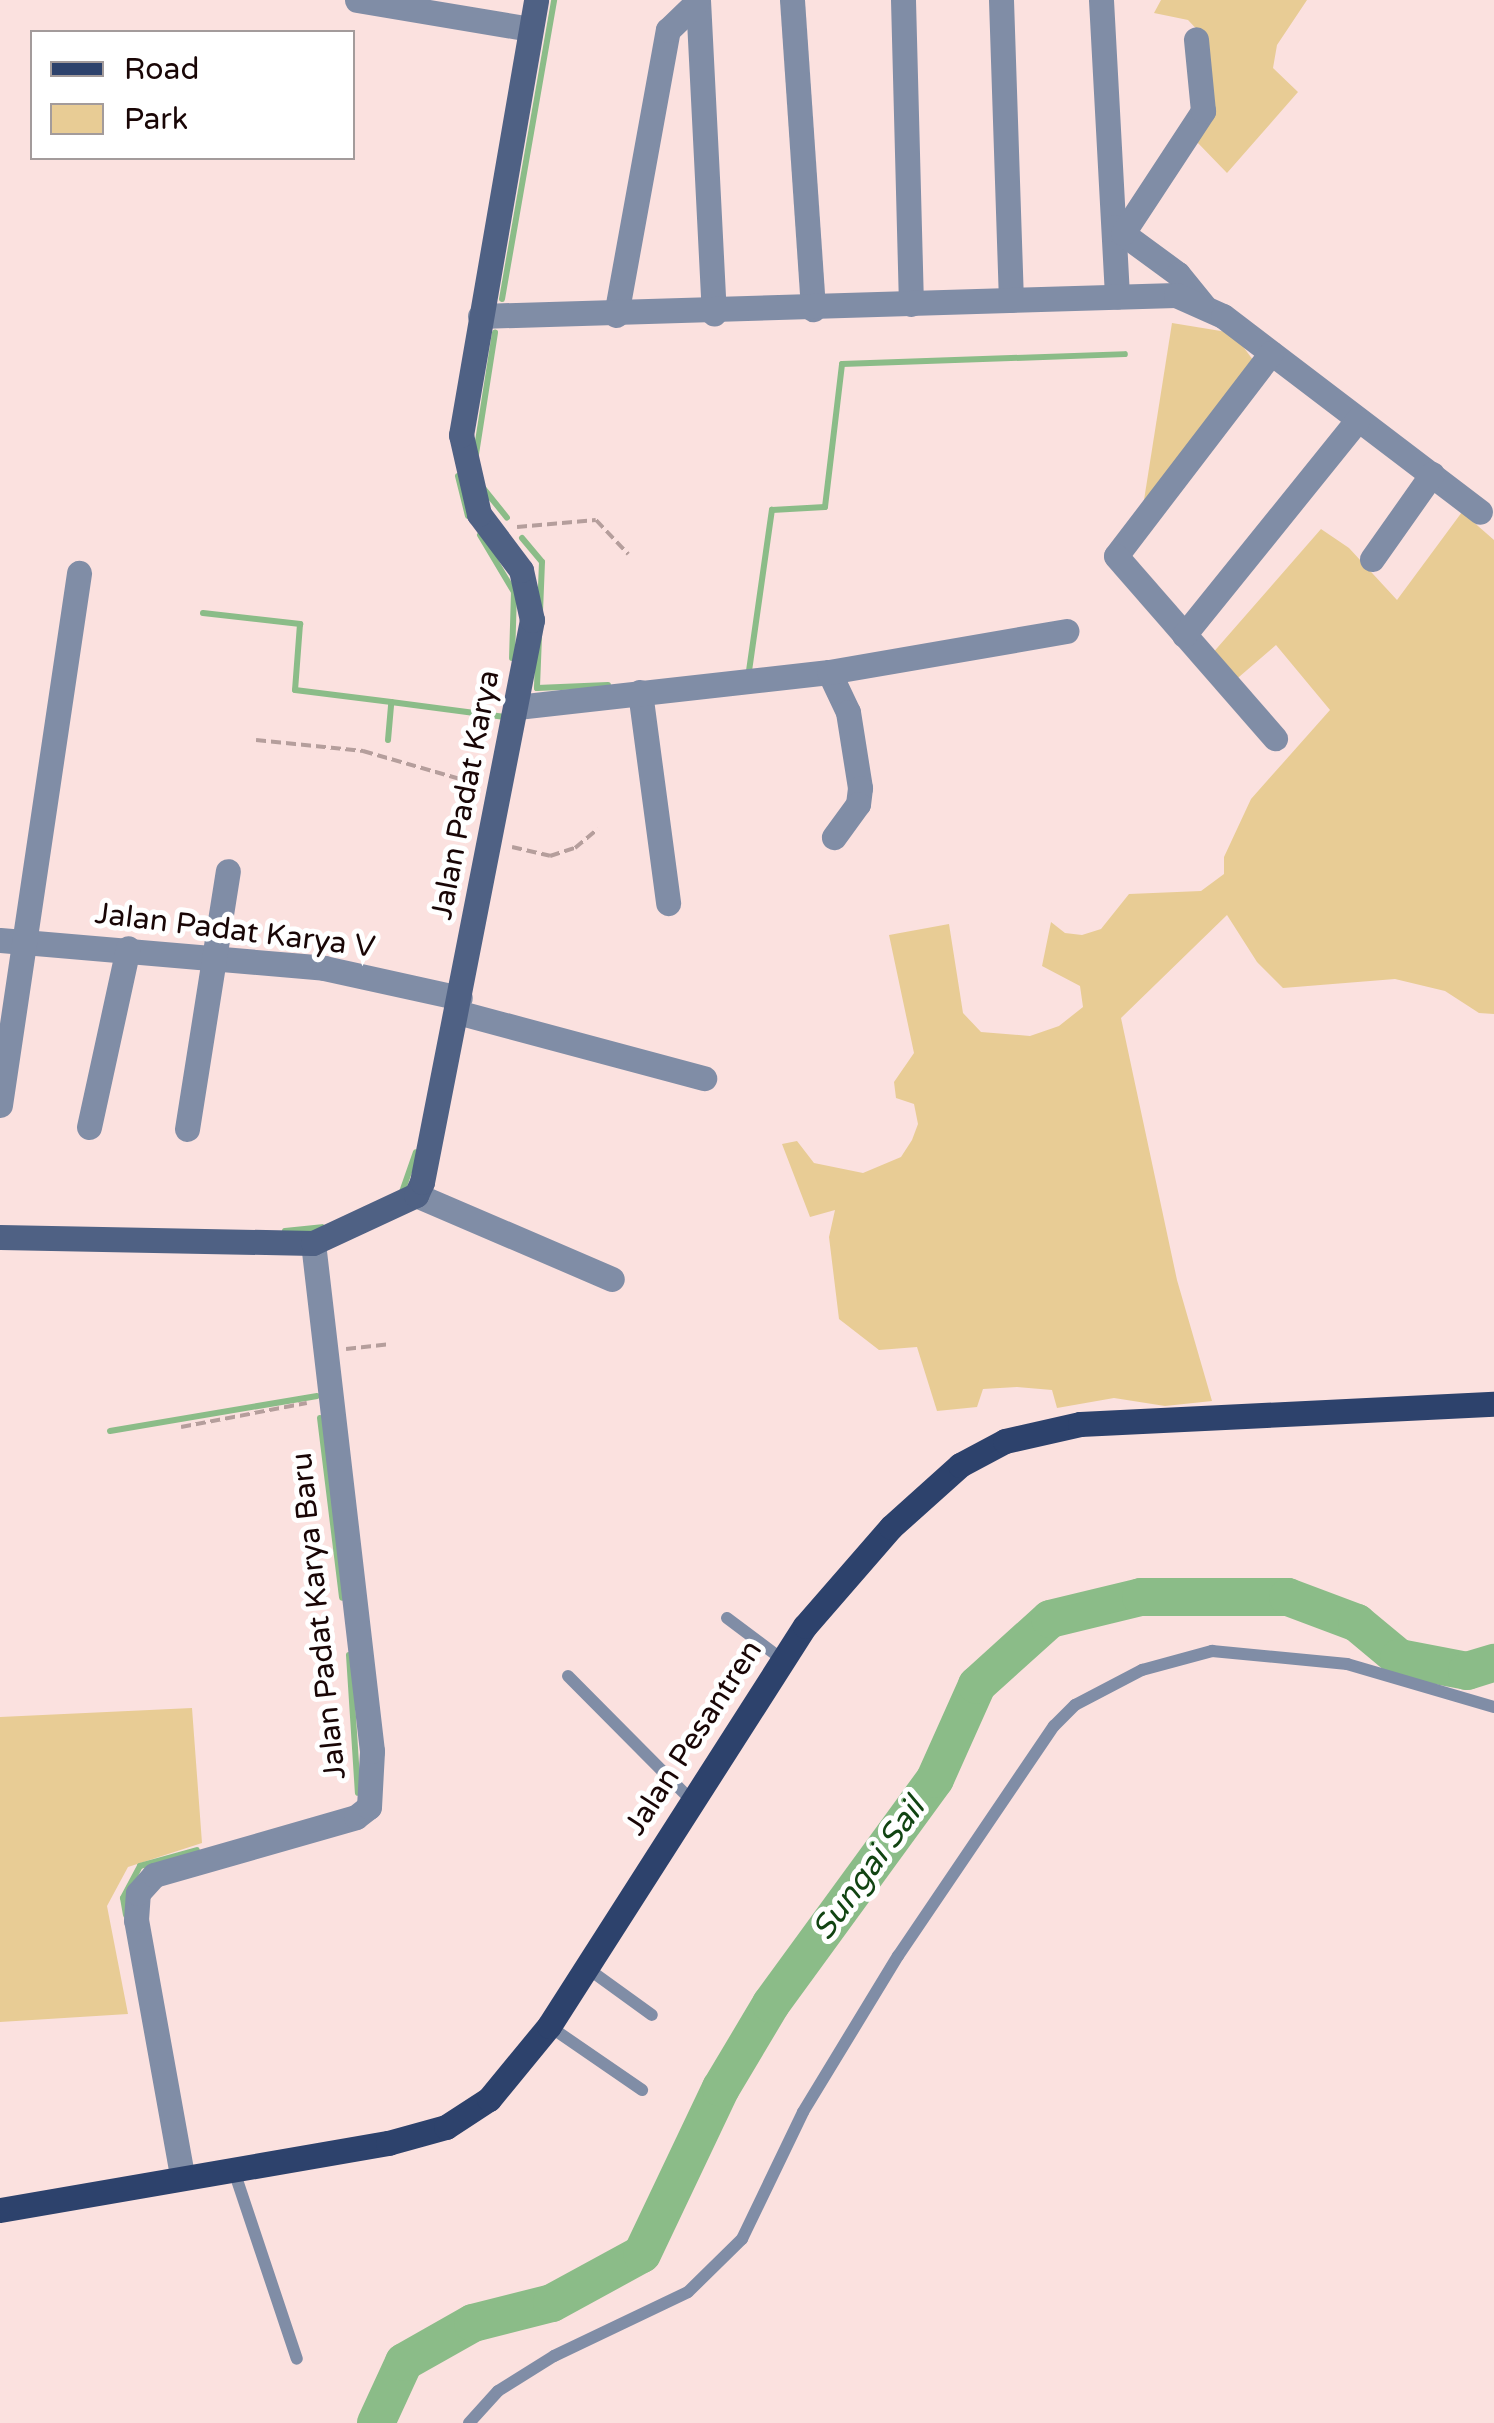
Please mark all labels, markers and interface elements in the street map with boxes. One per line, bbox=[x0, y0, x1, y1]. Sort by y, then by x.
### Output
legend bbox=[30, 30, 355, 160]
text: Road bbox=[124, 51, 199, 88]
text: Park bbox=[124, 101, 188, 138]
street label: Jalan Padat Karya bbox=[424, 667, 508, 923]
street label: Jalan Padat Karya V bbox=[93, 896, 377, 966]
street label: Jalan Padat Karya Baru bbox=[284, 1451, 354, 1781]
street label: Jalan Pesantren bbox=[618, 1634, 770, 1842]
water label: Sungai Sail bbox=[805, 1790, 933, 1948]

